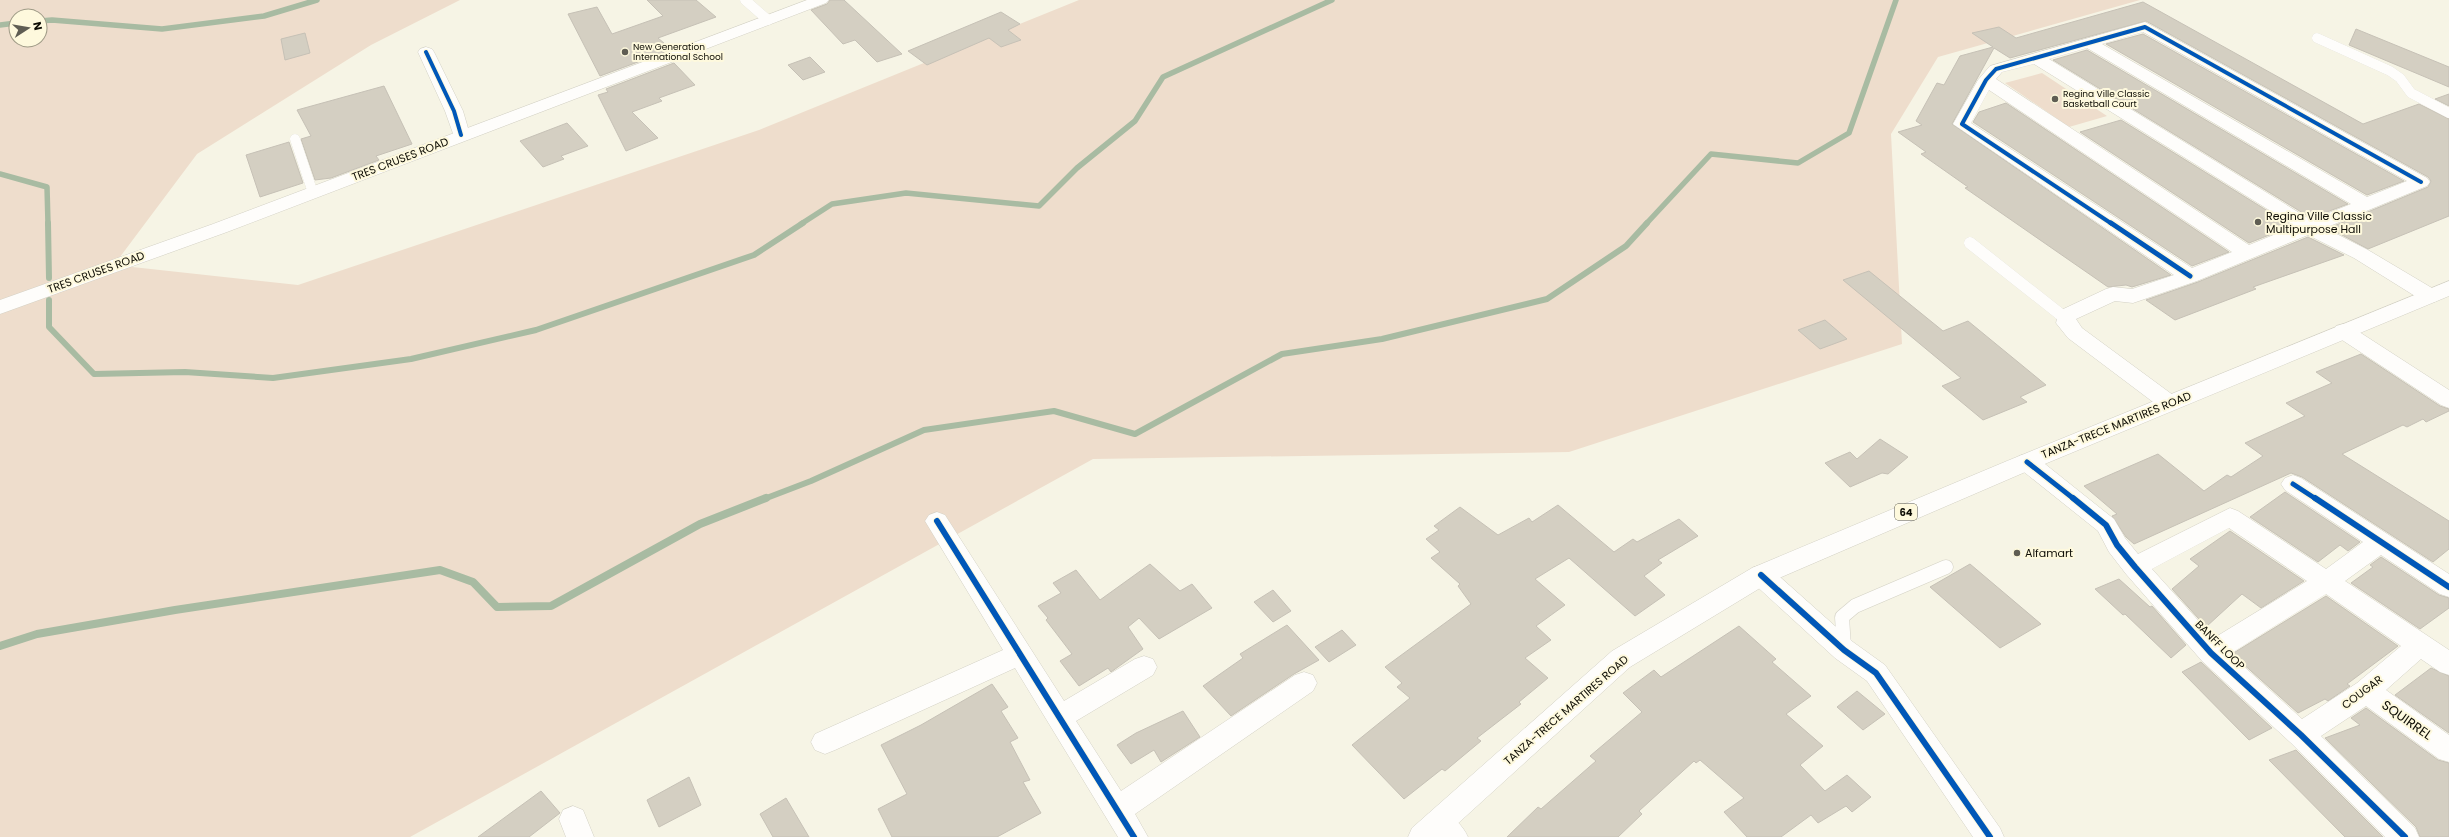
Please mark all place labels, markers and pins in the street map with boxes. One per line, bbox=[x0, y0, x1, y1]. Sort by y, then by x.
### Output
place label: New Generation International School bbox=[633, 41, 723, 63]
marker: New Generation International School bbox=[620, 47, 630, 57]
place label: Regina Ville Classic Basketball Court bbox=[2063, 88, 2150, 110]
marker: Regina Ville Classic Basketball Court bbox=[2050, 94, 2060, 104]
place label: Regina Ville Classic Multipurpose Hall bbox=[2266, 208, 2372, 237]
marker: Regina Ville Classic Multipurpose Hall bbox=[2253, 217, 2263, 227]
place label: Alfamart bbox=[2025, 545, 2073, 561]
marker: Alfamart bbox=[2012, 548, 2022, 558]

